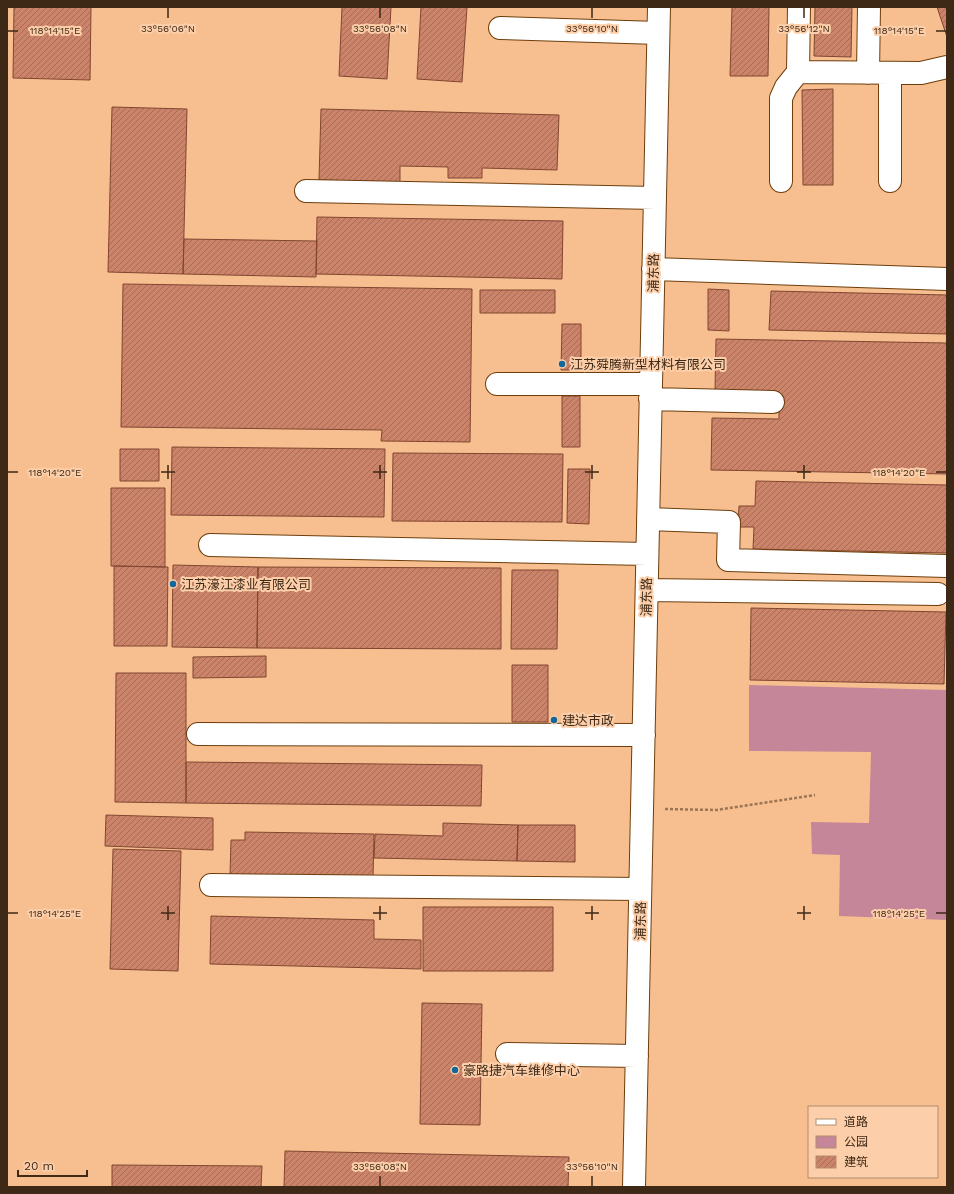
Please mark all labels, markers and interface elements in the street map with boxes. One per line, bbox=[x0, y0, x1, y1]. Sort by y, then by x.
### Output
text: 33°56'06"N bbox=[141, 23, 195, 34]
text: 33°56'08"N bbox=[353, 23, 407, 34]
text: 33°56'10"N bbox=[566, 23, 618, 34]
text: 33°56'12"N bbox=[778, 23, 830, 34]
text: 118°14'15"E bbox=[30, 25, 80, 36]
text: 118°14'15"E bbox=[874, 25, 924, 36]
street label: 浦东路 bbox=[646, 253, 661, 293]
place label: 江苏舜腾新型材料有限公司 bbox=[570, 357, 726, 372]
marker: 江苏舜腾新型材料有限公司 bbox=[557, 359, 567, 369]
text: 118°14'20"E bbox=[29, 467, 81, 478]
text: 118°14'20"E bbox=[873, 467, 925, 478]
place label: 江苏濠江漆业有限公司 bbox=[181, 577, 311, 592]
street label: 浦东路 bbox=[639, 577, 654, 617]
marker: 江苏濠江漆业有限公司 bbox=[168, 579, 178, 589]
place label: 建达市政 bbox=[562, 713, 614, 728]
marker: 建达市政 bbox=[549, 715, 559, 725]
street label: 浦东路 bbox=[633, 901, 648, 941]
text: 118°14'25"E bbox=[29, 908, 81, 919]
text: 118°14'25"E bbox=[873, 908, 925, 919]
place label: 豪路捷汽车维修中心 bbox=[463, 1063, 580, 1078]
marker: 豪路捷汽车维修中心 bbox=[450, 1065, 460, 1075]
legend bbox=[808, 1106, 938, 1178]
text: 道路 bbox=[844, 1115, 868, 1129]
text: 公园 bbox=[844, 1135, 868, 1149]
scale bar bbox=[18, 1152, 87, 1178]
text: 建筑 bbox=[844, 1155, 868, 1169]
text: 20 m bbox=[24, 1159, 54, 1173]
text: 33°56'08"N bbox=[353, 1161, 407, 1172]
text: 33°56'10"N bbox=[566, 1161, 618, 1172]

